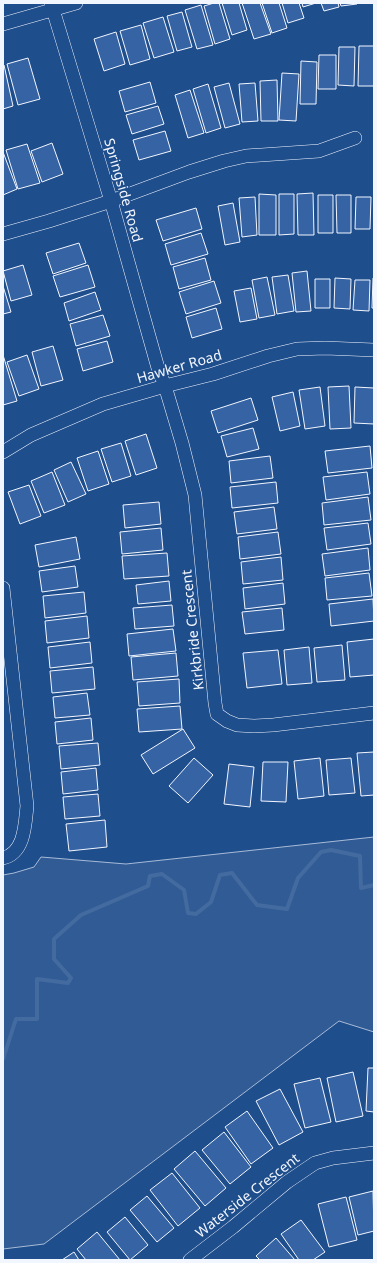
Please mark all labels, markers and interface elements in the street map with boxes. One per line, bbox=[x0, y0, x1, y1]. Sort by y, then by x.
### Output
street label: Springside Road bbox=[100, 136, 148, 244]
street label: Hawker Road bbox=[134, 345, 224, 387]
street label: Kirkbride Crescent bbox=[176, 569, 208, 691]
street label: Waterside Crescent bbox=[191, 1148, 303, 1242]

